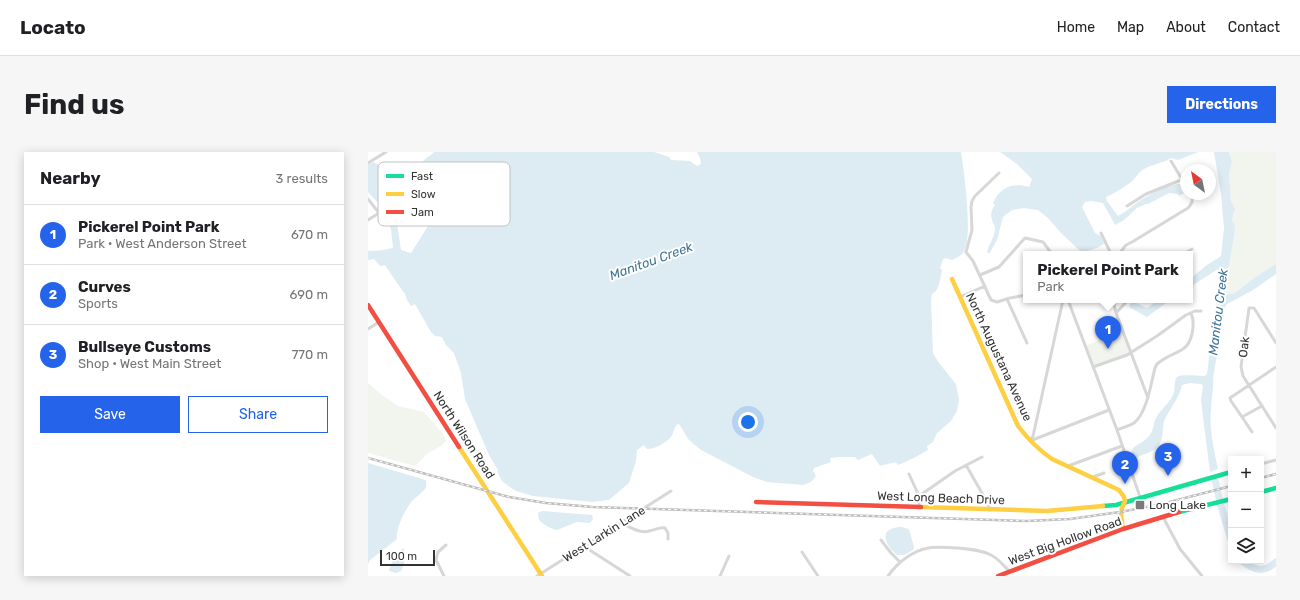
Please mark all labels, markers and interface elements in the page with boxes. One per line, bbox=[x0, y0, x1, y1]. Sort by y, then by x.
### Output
text: Locato bbox=[20, 16, 86, 39]
text: Home bbox=[1057, 19, 1095, 36]
text: Map bbox=[1117, 19, 1144, 36]
text: About bbox=[1166, 19, 1206, 36]
text: Contact bbox=[1228, 19, 1280, 36]
button: Directions bbox=[1167, 86, 1276, 123]
text: Find us bbox=[24, 88, 124, 121]
legend bbox=[378, 162, 510, 226]
north arrow bbox=[1180, 164, 1216, 200]
text: Nearby bbox=[40, 168, 101, 188]
text: Fast bbox=[411, 170, 434, 183]
text: 3 results bbox=[276, 171, 328, 186]
text: Slow bbox=[411, 188, 436, 201]
text: Jam bbox=[411, 206, 434, 219]
text: Pickerel Point Park bbox=[78, 218, 219, 236]
text: 1 bbox=[50, 227, 56, 242]
text: 670 m bbox=[291, 227, 328, 242]
text: Park · West Anderson Street bbox=[78, 236, 247, 251]
water label: Manitou Creek bbox=[607, 239, 695, 283]
popup bbox=[1023, 251, 1193, 303]
text: Pickerel Point Park bbox=[1037, 261, 1179, 279]
water label: Manitou Creek bbox=[1205, 268, 1231, 356]
text: Curves bbox=[78, 278, 131, 296]
text: Park bbox=[1037, 279, 1064, 294]
text: 2 bbox=[49, 287, 57, 302]
text: 690 m bbox=[289, 287, 328, 302]
street label: North Augustana Avenue bbox=[963, 291, 1035, 424]
text: Sports bbox=[78, 296, 118, 311]
pin: 1 bbox=[1095, 316, 1121, 349]
street label: Oak bbox=[1236, 335, 1252, 358]
text: Bullseye Customs bbox=[78, 338, 211, 356]
text: 3 bbox=[49, 347, 57, 362]
text: 770 m bbox=[292, 347, 328, 362]
text: Shop · West Main Street bbox=[78, 356, 221, 371]
street label: North Wilson Road bbox=[430, 389, 498, 481]
button: Save bbox=[40, 396, 180, 433]
button: Share bbox=[188, 396, 328, 433]
your location bbox=[738, 412, 758, 432]
pin: 3 bbox=[1155, 443, 1181, 476]
pin: 2 bbox=[1112, 451, 1138, 484]
map controls bbox=[1228, 456, 1264, 564]
button: + bbox=[1228, 456, 1264, 492]
street label: West Long Beach Drive bbox=[877, 489, 1005, 507]
button: − bbox=[1228, 492, 1264, 528]
place label: Long Lake bbox=[1149, 498, 1206, 512]
marker: Long Lake bbox=[1134, 499, 1146, 511]
street label: West Larkin Lane bbox=[560, 503, 648, 565]
street label: West Big Hollow Road bbox=[1006, 514, 1124, 568]
button: layers bbox=[1228, 528, 1264, 564]
scale bar bbox=[380, 548, 435, 567]
text: 100 m bbox=[386, 550, 417, 563]

